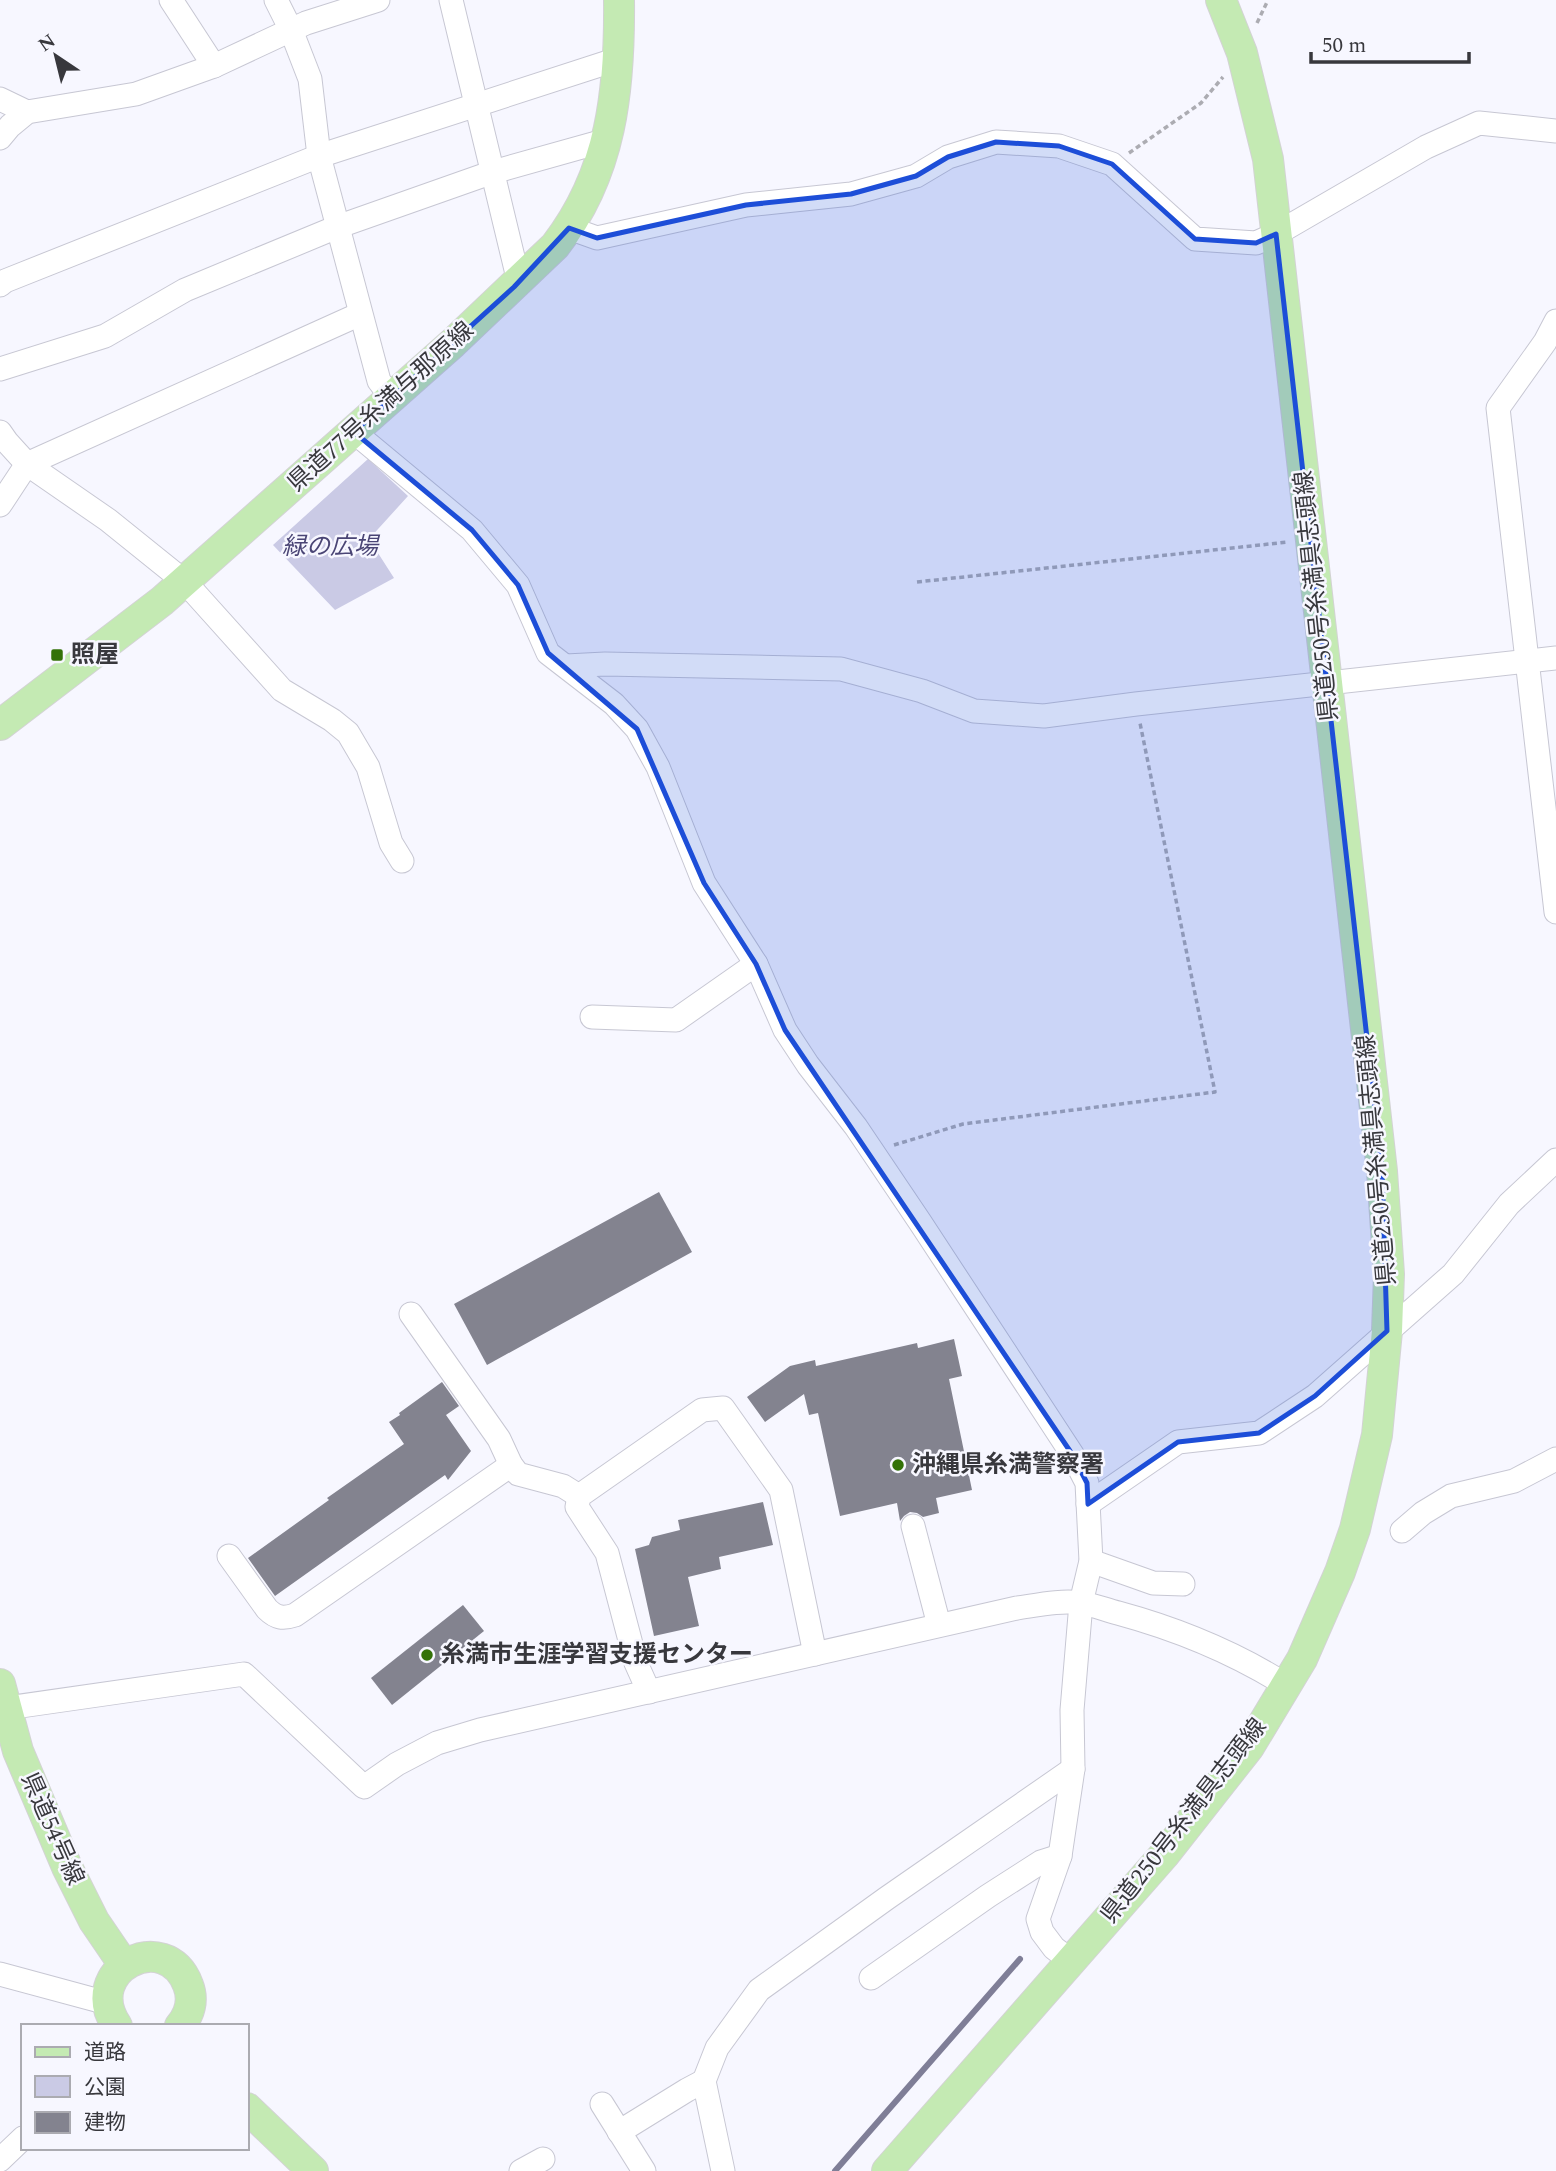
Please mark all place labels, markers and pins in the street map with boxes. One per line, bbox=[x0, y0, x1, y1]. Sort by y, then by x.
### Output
place label: 照屋 bbox=[71, 637, 119, 673]
marker: 照屋 bbox=[49, 647, 65, 663]
place label: 沖縄県糸満警察署 bbox=[912, 1447, 1104, 1483]
marker: 沖縄県糸満警察署 bbox=[890, 1457, 906, 1473]
place label: 糸満市生涯学習支援センター bbox=[441, 1637, 753, 1673]
marker: 糸満市生涯学習支援センター bbox=[419, 1647, 435, 1663]

